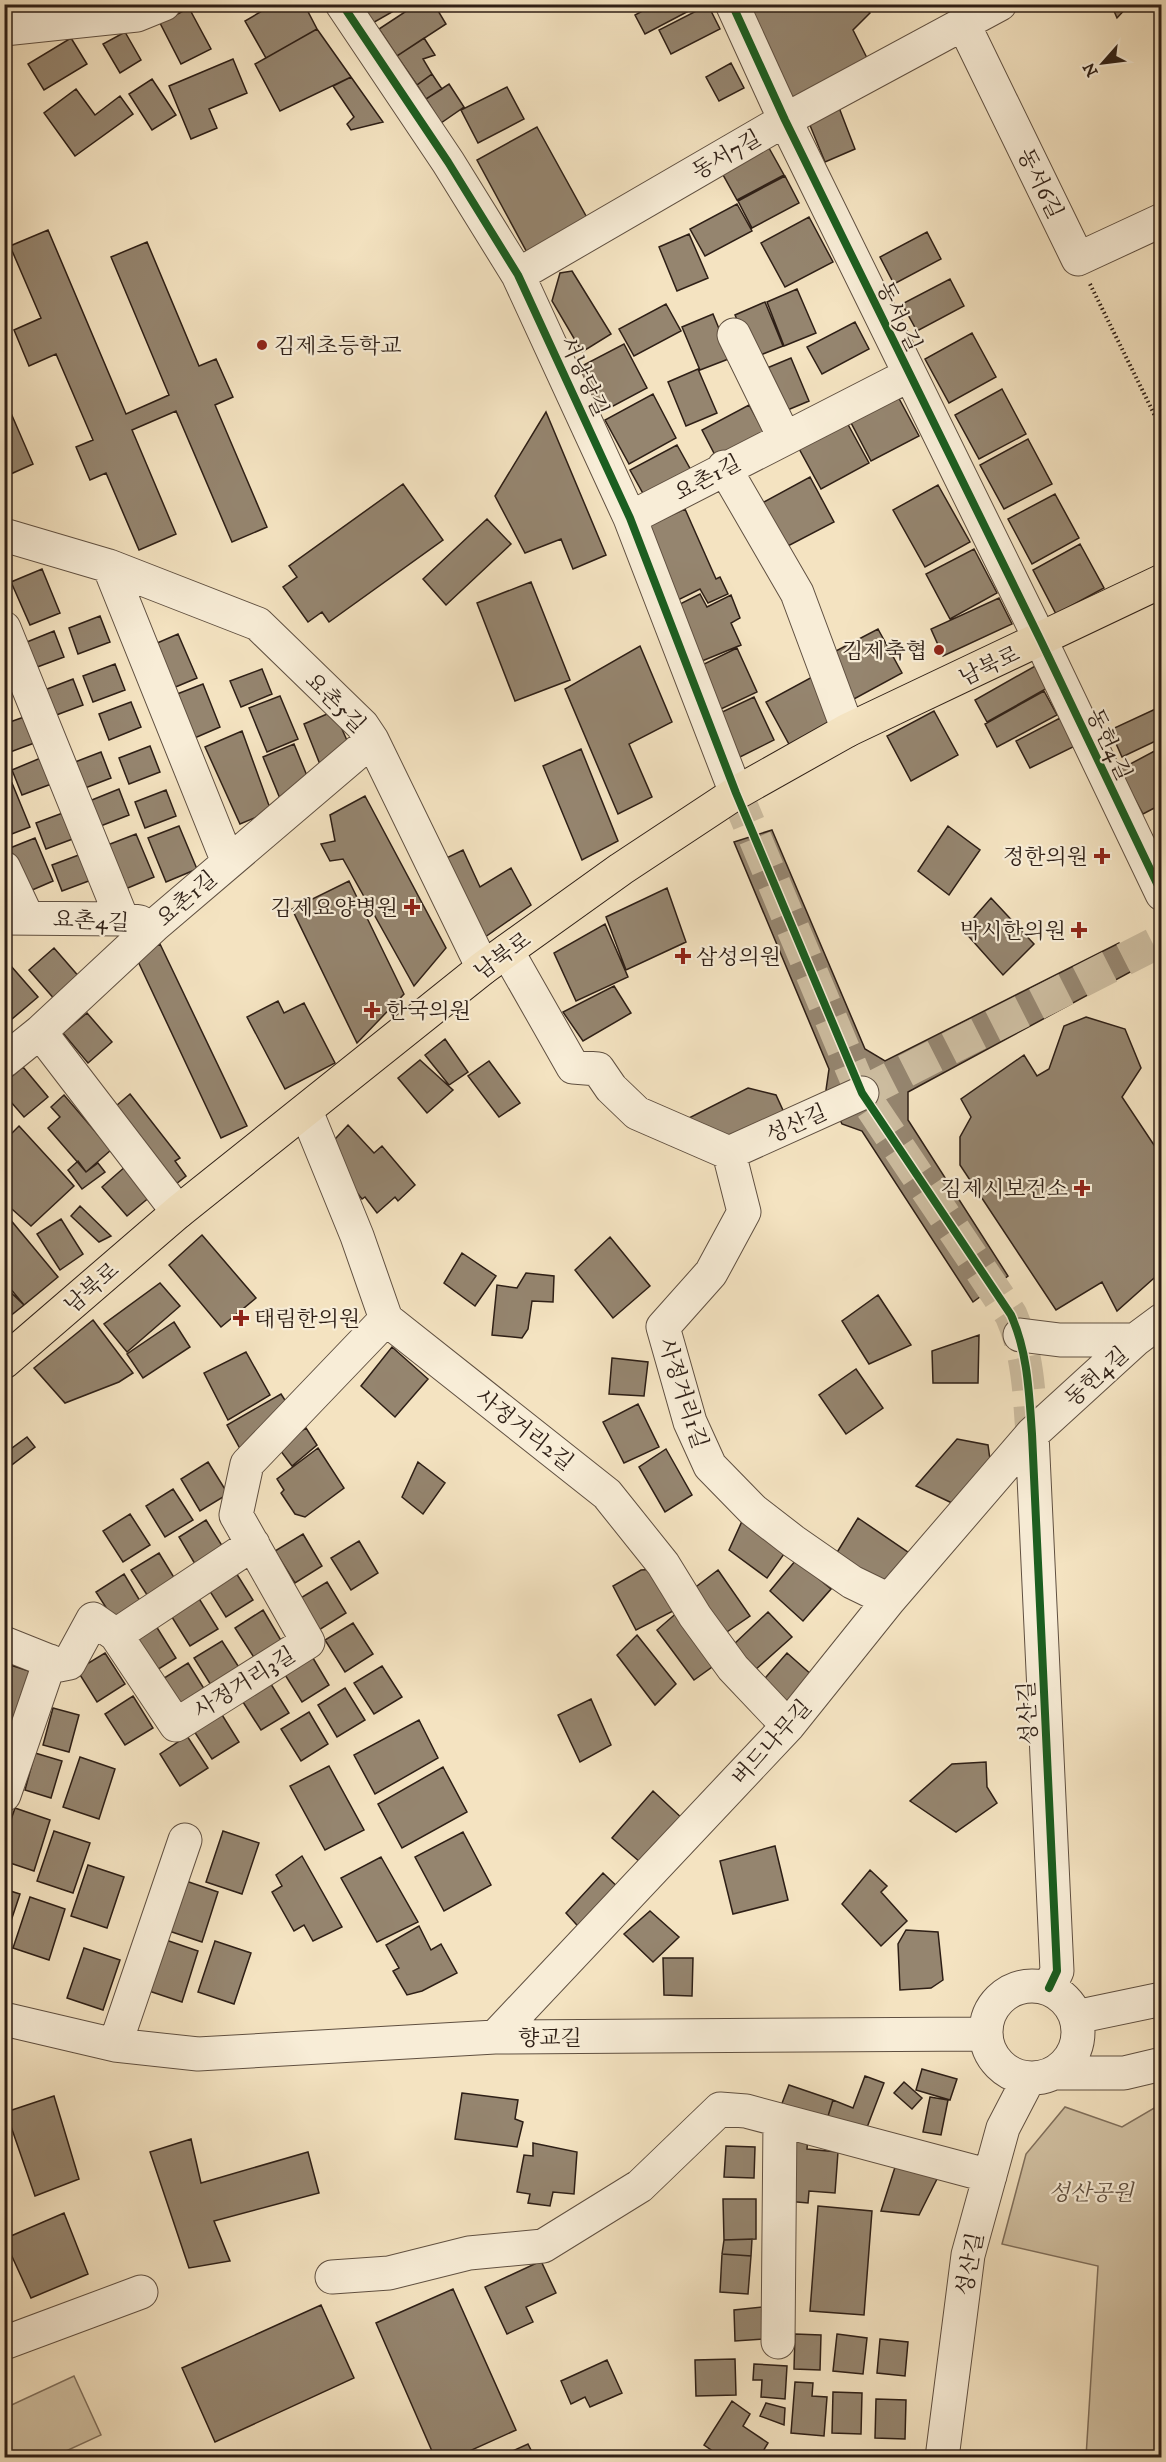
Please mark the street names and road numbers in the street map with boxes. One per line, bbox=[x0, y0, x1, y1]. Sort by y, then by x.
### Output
street label: 동서7길 bbox=[687, 125, 766, 186]
street label: 동서6길 bbox=[1011, 144, 1068, 223]
street label: 동서9길 bbox=[870, 277, 927, 356]
street label: 서낭당길 bbox=[553, 332, 614, 421]
street label: 요촌1길 bbox=[670, 450, 746, 507]
street label: 남북로 bbox=[955, 641, 1024, 692]
street label: 요촌5길 bbox=[299, 667, 371, 739]
street label: 동헌4길 bbox=[1080, 704, 1137, 785]
street label: 요촌1길 bbox=[151, 865, 223, 933]
street label: 요촌4길 bbox=[52, 906, 130, 937]
street label: 남북로 bbox=[469, 927, 537, 986]
street label: 성산길 bbox=[762, 1099, 831, 1150]
street label: 남북로 bbox=[59, 1257, 125, 1319]
street label: 사정거리1길 bbox=[652, 1335, 713, 1452]
street label: 동헌4길 bbox=[1060, 1342, 1134, 1413]
street label: 사정거리2길 bbox=[470, 1384, 579, 1477]
street label: 사정거리3길 bbox=[189, 1641, 300, 1725]
street label: 성산길 bbox=[1013, 1680, 1044, 1745]
street label: 버드나무길 bbox=[727, 1694, 818, 1792]
street label: 향교길 bbox=[518, 2025, 582, 2052]
street label: 성산길 bbox=[951, 2230, 990, 2298]

